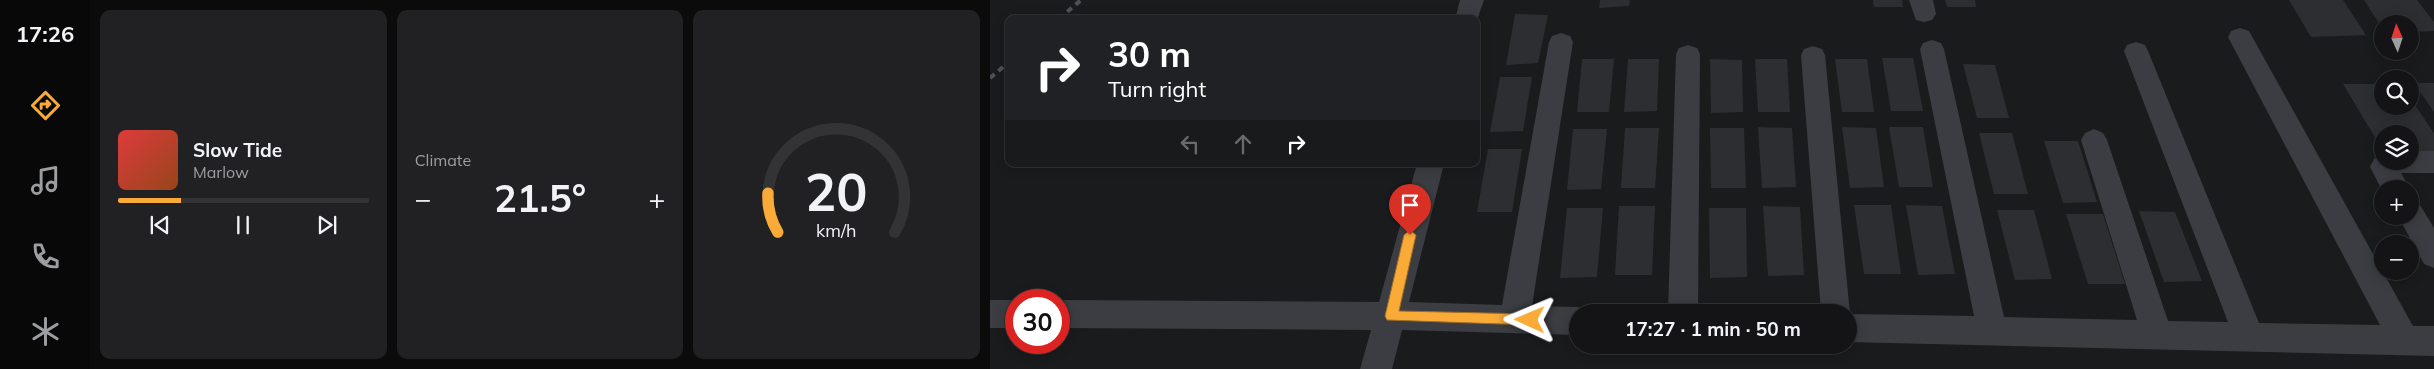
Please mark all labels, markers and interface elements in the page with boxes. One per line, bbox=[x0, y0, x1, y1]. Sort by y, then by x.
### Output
north arrow bbox=[2374, 15, 2419, 60]
map controls bbox=[2374, 15, 2419, 280]
text: 17:26 bbox=[16, 20, 74, 48]
text: 30 m bbox=[1108, 32, 1191, 76]
icon: right bbox=[1025, 35, 1090, 100]
button: search bbox=[2374, 70, 2419, 115]
text: Turn right bbox=[1108, 75, 1206, 103]
icon: directions bbox=[28, 88, 63, 123]
button: layers bbox=[2374, 125, 2419, 170]
icon: left bbox=[1176, 130, 1204, 158]
icon: ahead bbox=[1229, 130, 1257, 158]
icon: right bbox=[1282, 130, 1310, 158]
text: Slow Tide bbox=[193, 138, 282, 162]
text: Climate bbox=[415, 150, 471, 170]
text: 20 bbox=[805, 159, 868, 224]
text: Marlow bbox=[193, 162, 249, 182]
icon: music bbox=[28, 163, 63, 198]
text: 21.5° bbox=[494, 174, 586, 222]
button: + bbox=[2374, 180, 2419, 225]
text: − bbox=[415, 181, 431, 216]
text: + bbox=[649, 181, 665, 216]
pin bbox=[1389, 184, 1431, 235]
icon: arrive bbox=[1396, 191, 1424, 219]
icon: previous bbox=[146, 211, 174, 239]
icon: pause bbox=[229, 211, 257, 239]
icon: next bbox=[313, 211, 341, 239]
text: km/h bbox=[816, 219, 857, 241]
button: − bbox=[2374, 235, 2419, 280]
icon: phone bbox=[28, 239, 63, 274]
speed limit sign: 30 bbox=[1005, 289, 1070, 354]
position arrow bbox=[1503, 293, 1555, 345]
icon: climate bbox=[28, 314, 63, 349]
text: 17:27 · 1 min · 50 m bbox=[1625, 317, 1801, 341]

